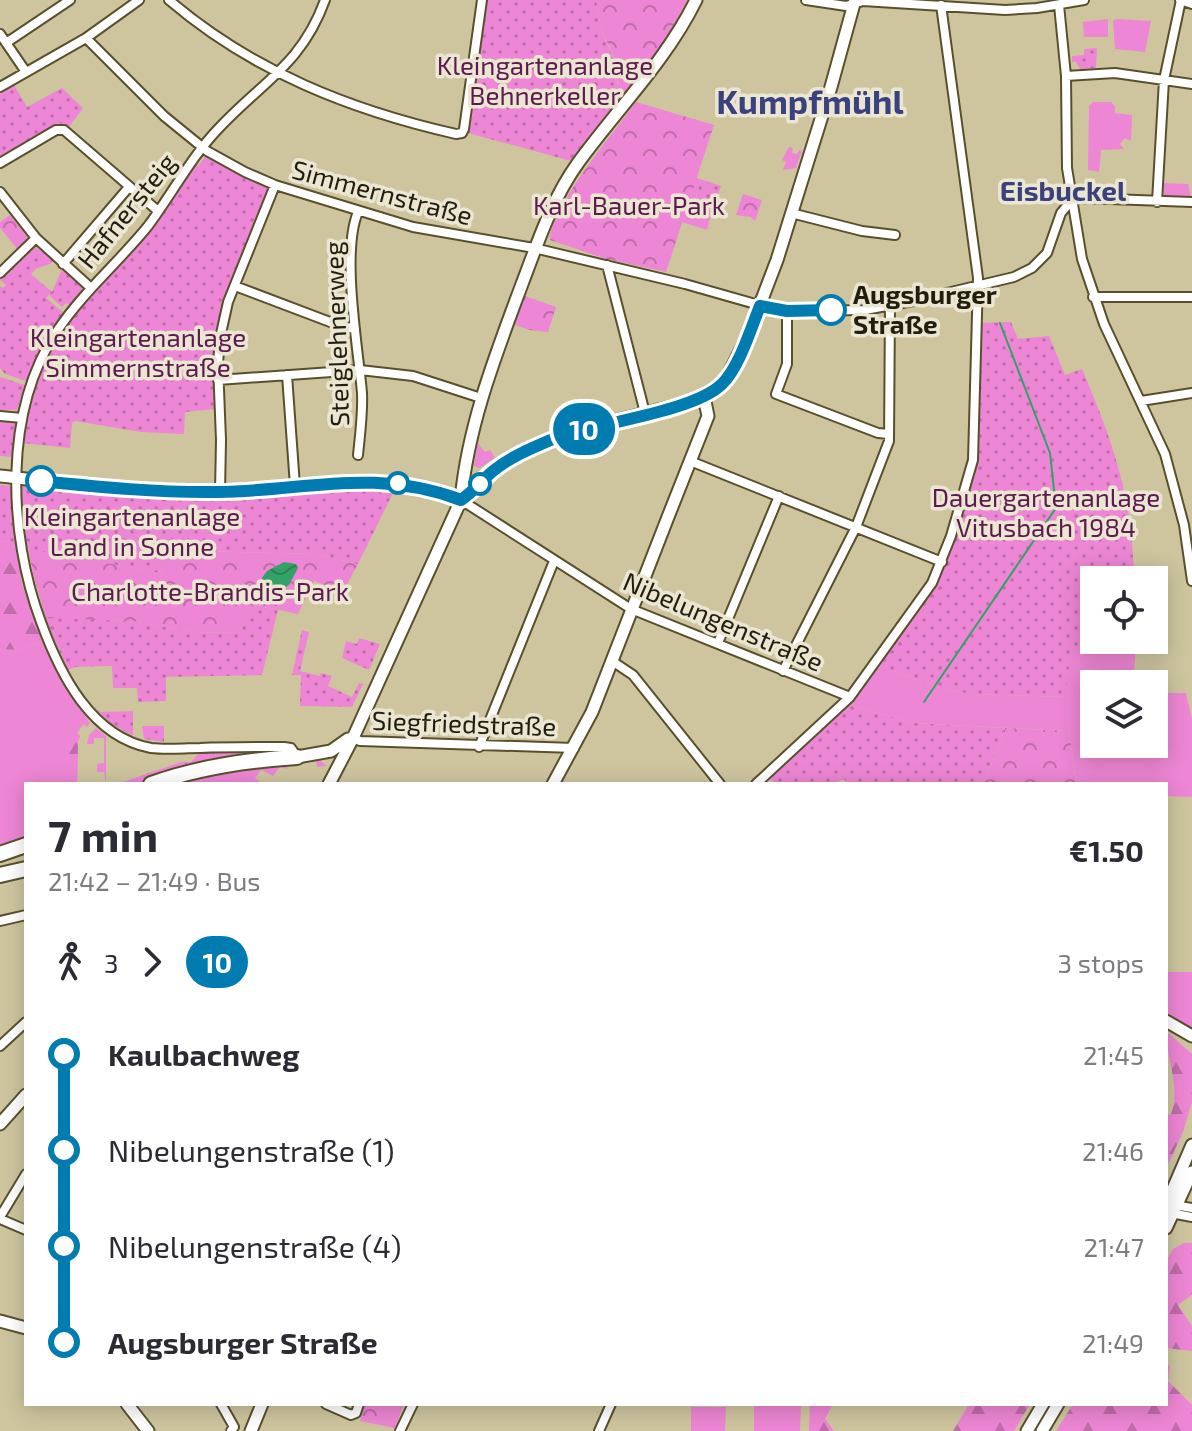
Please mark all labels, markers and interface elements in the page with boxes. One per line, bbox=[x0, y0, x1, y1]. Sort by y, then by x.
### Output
park label: Kleingartenanlage Behnerkeller bbox=[437, 49, 653, 110]
district label: Kumpfmühl bbox=[716, 80, 905, 121]
street label: Hafnersteig bbox=[70, 146, 182, 274]
street label: Simmernstraße bbox=[289, 153, 476, 231]
district label: Eisbuckel bbox=[1000, 173, 1127, 207]
park label: Karl-Bauer-Park bbox=[533, 189, 725, 220]
street label: Steiglehnerweg bbox=[317, 241, 354, 427]
place label: Augsburger Straße bbox=[853, 278, 997, 339]
marker: Augsburger Straße bbox=[816, 295, 846, 325]
park label: Kleingartenanlage Simmernstraße bbox=[30, 321, 246, 382]
line badge: 10 bbox=[548, 403, 620, 455]
text: 10 bbox=[569, 412, 599, 446]
unlabelled marker bbox=[26, 466, 56, 496]
unlabelled marker bbox=[387, 472, 409, 494]
unlabelled marker bbox=[469, 473, 491, 495]
park label: Dauergartenanlage Vitusbach 1984 bbox=[932, 481, 1160, 542]
park label: Kleingartenanlage Land in Sonne bbox=[24, 500, 240, 561]
street label: Nibelungenstraße bbox=[619, 565, 828, 677]
map controls bbox=[1080, 566, 1168, 758]
button: locate bbox=[1080, 566, 1168, 654]
park label: Charlotte-Brandis-Park bbox=[71, 575, 349, 606]
button: layers bbox=[1080, 670, 1168, 758]
street label: Siegfriedstraße bbox=[371, 704, 557, 741]
text: 7 min bbox=[48, 808, 158, 861]
text: €1.50 bbox=[1069, 832, 1144, 868]
text: 21:42 – 21:49 · Bus bbox=[48, 865, 261, 896]
icon: walk bbox=[48, 940, 92, 984]
icon: forward bbox=[130, 940, 174, 984]
text: 10 bbox=[202, 945, 232, 979]
text: 3 bbox=[104, 947, 118, 978]
text: 3 stops bbox=[1058, 947, 1144, 978]
text: Kaulbachweg bbox=[108, 1036, 300, 1072]
text: 21:45 bbox=[1083, 1039, 1144, 1070]
text: Nibelungenstraße (1) bbox=[108, 1132, 394, 1168]
text: 21:46 bbox=[1082, 1135, 1144, 1166]
text: Nibelungenstraße (4) bbox=[108, 1228, 402, 1264]
text: 21:47 bbox=[1084, 1231, 1144, 1262]
text: Augsburger Straße bbox=[108, 1324, 378, 1360]
text: 21:49 bbox=[1082, 1327, 1144, 1358]

